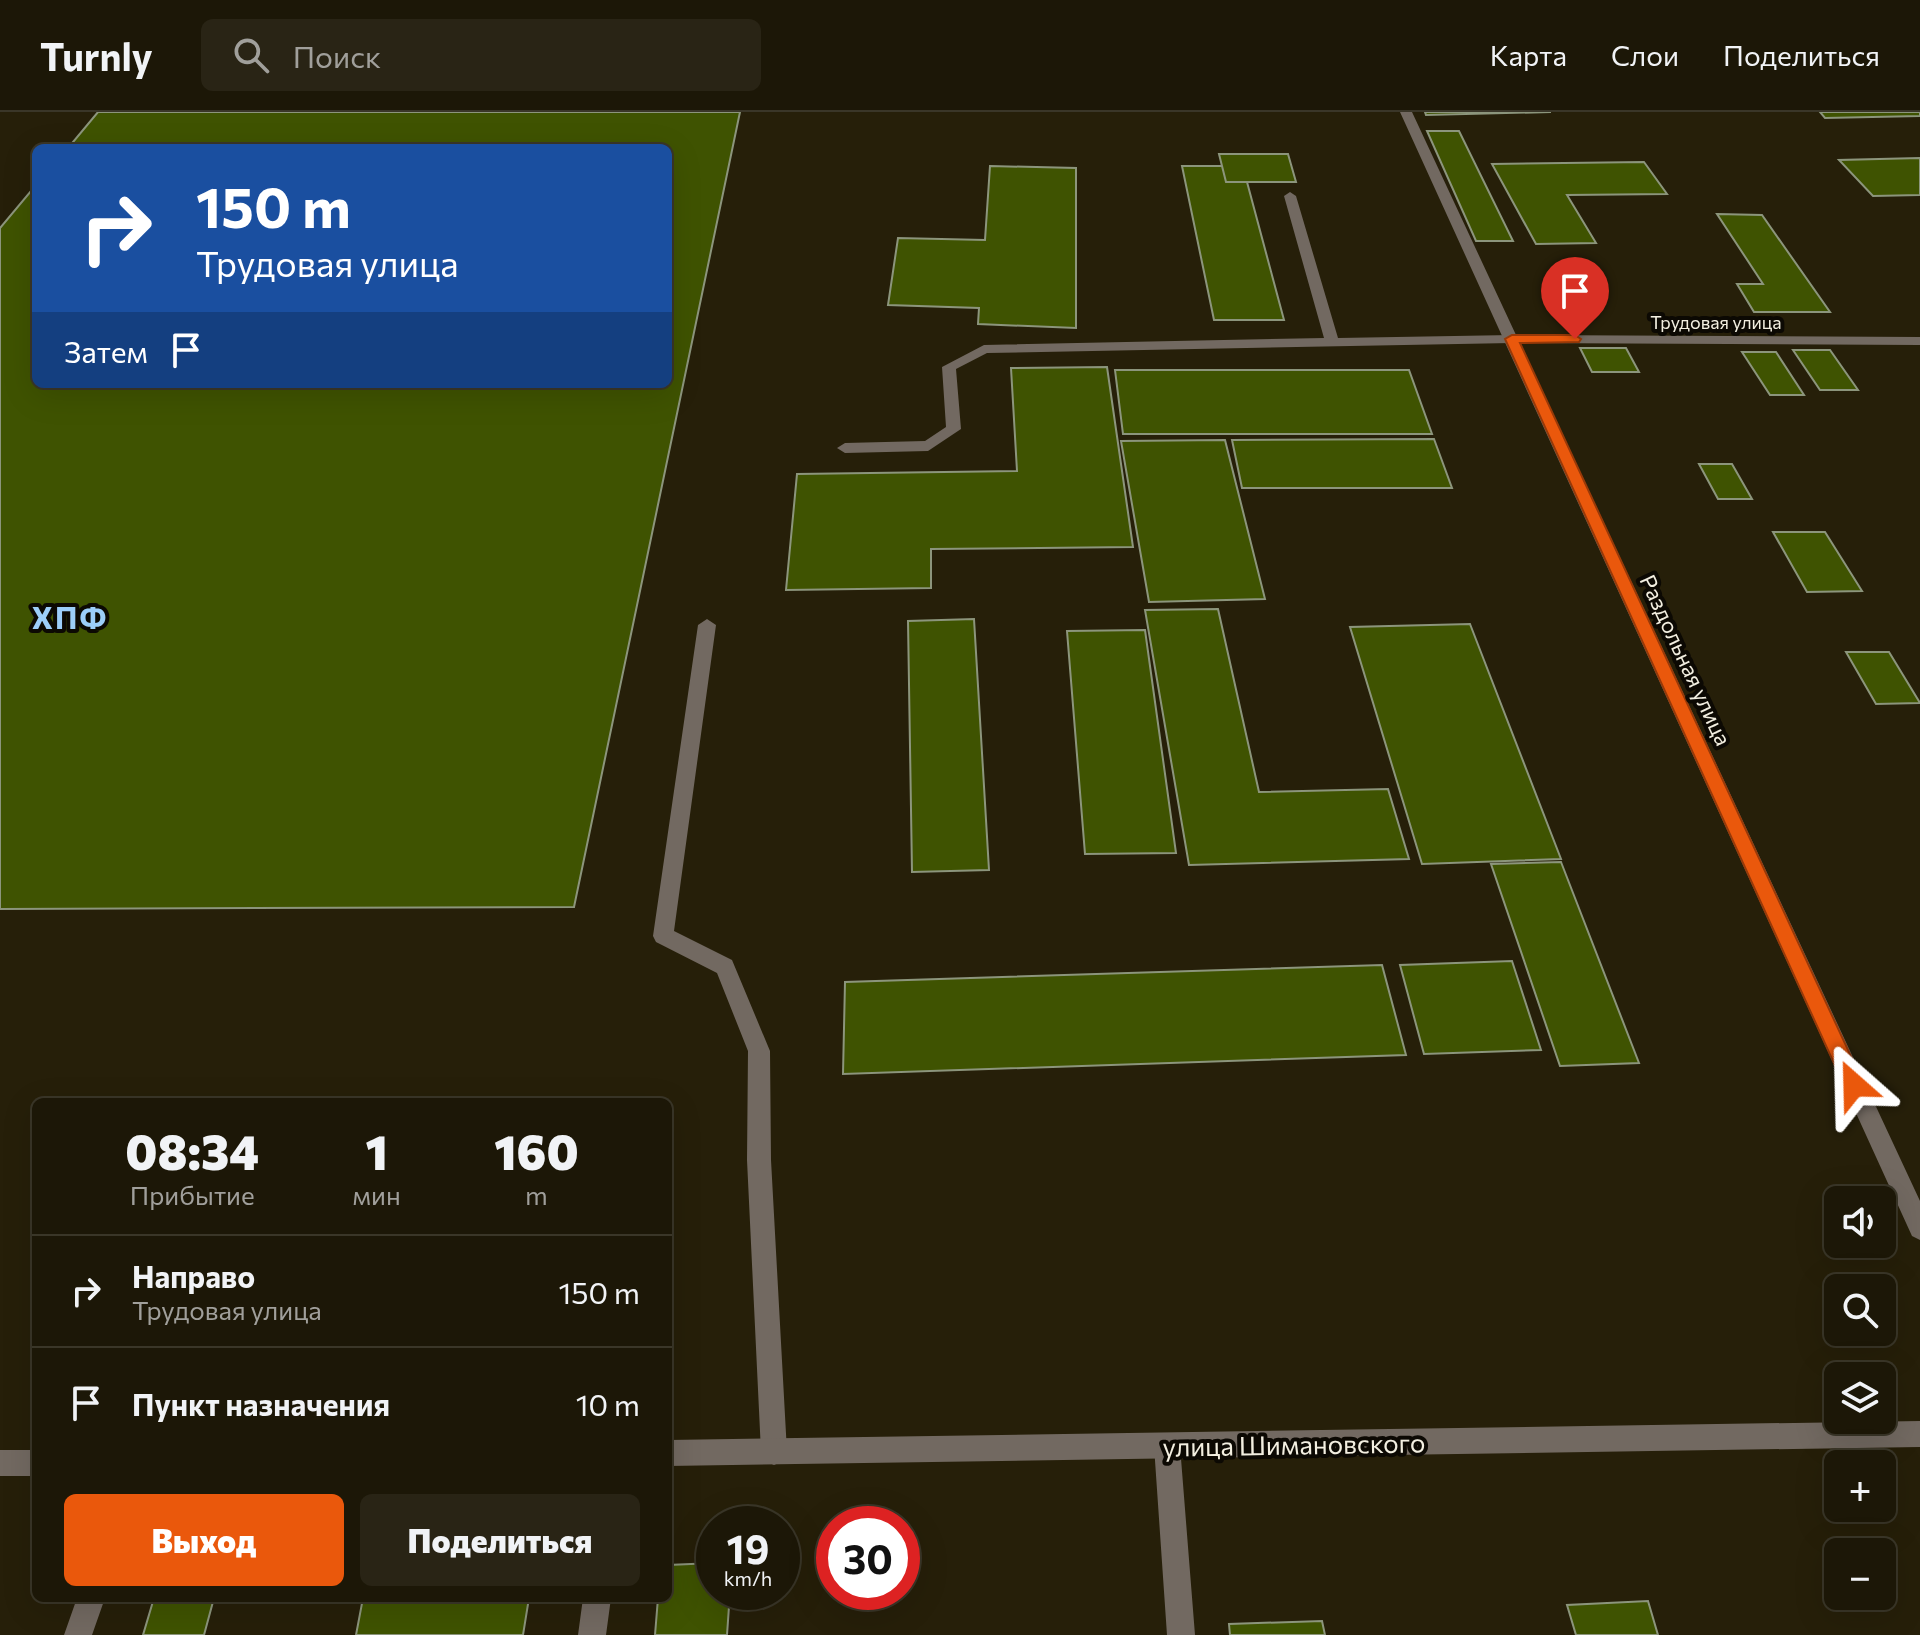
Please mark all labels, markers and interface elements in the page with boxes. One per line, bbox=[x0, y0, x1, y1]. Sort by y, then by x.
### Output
search box bbox=[201, 19, 761, 91]
text: Turnly bbox=[40, 32, 153, 79]
icon: search bbox=[229, 33, 273, 77]
text: Поиск bbox=[293, 37, 381, 74]
text: Карта bbox=[1490, 38, 1567, 72]
text: Слои bbox=[1611, 38, 1679, 72]
text: Поделиться bbox=[1723, 38, 1880, 72]
text: 150 m bbox=[196, 171, 351, 240]
icon: right bbox=[64, 176, 168, 280]
text: Трудовая улица bbox=[196, 240, 459, 284]
pin bbox=[1541, 257, 1609, 339]
icon: arrive bbox=[1553, 269, 1597, 313]
street label: Трудовая улица bbox=[1650, 311, 1782, 333]
icon: arrive bbox=[164, 328, 208, 372]
text: Затем bbox=[64, 332, 148, 369]
street label: Раздольная улица bbox=[1635, 570, 1737, 750]
district label: ХПФ bbox=[32, 598, 108, 635]
position arrow bbox=[1812, 1043, 1896, 1127]
text: 08:34 bbox=[125, 1121, 259, 1180]
text: 1 bbox=[365, 1121, 388, 1180]
text: 160 bbox=[494, 1121, 579, 1180]
text: Прибытие bbox=[130, 1179, 255, 1210]
text: мин bbox=[353, 1179, 401, 1210]
text: m bbox=[525, 1179, 548, 1210]
map controls bbox=[1824, 1186, 1896, 1610]
button: sound bbox=[1824, 1186, 1896, 1258]
text: Направо bbox=[132, 1257, 255, 1294]
icon: right bbox=[64, 1269, 108, 1313]
text: 150 m bbox=[558, 1273, 640, 1310]
button: search bbox=[1824, 1274, 1896, 1346]
text: Трудовая улица bbox=[132, 1294, 322, 1325]
button: layers bbox=[1824, 1362, 1896, 1434]
icon: arrive bbox=[64, 1381, 108, 1425]
text: Пункт назначения bbox=[132, 1385, 390, 1422]
text: 10 m bbox=[576, 1385, 640, 1422]
street label: улица Шимановского bbox=[1162, 1426, 1426, 1462]
button: + bbox=[1824, 1450, 1896, 1522]
button: Выход bbox=[64, 1494, 344, 1586]
button: Поделиться bbox=[360, 1494, 640, 1586]
speed limit sign: 30 bbox=[816, 1506, 920, 1610]
text: 19 bbox=[727, 1523, 769, 1572]
button: − bbox=[1824, 1538, 1896, 1610]
text: km/h bbox=[724, 1566, 772, 1590]

